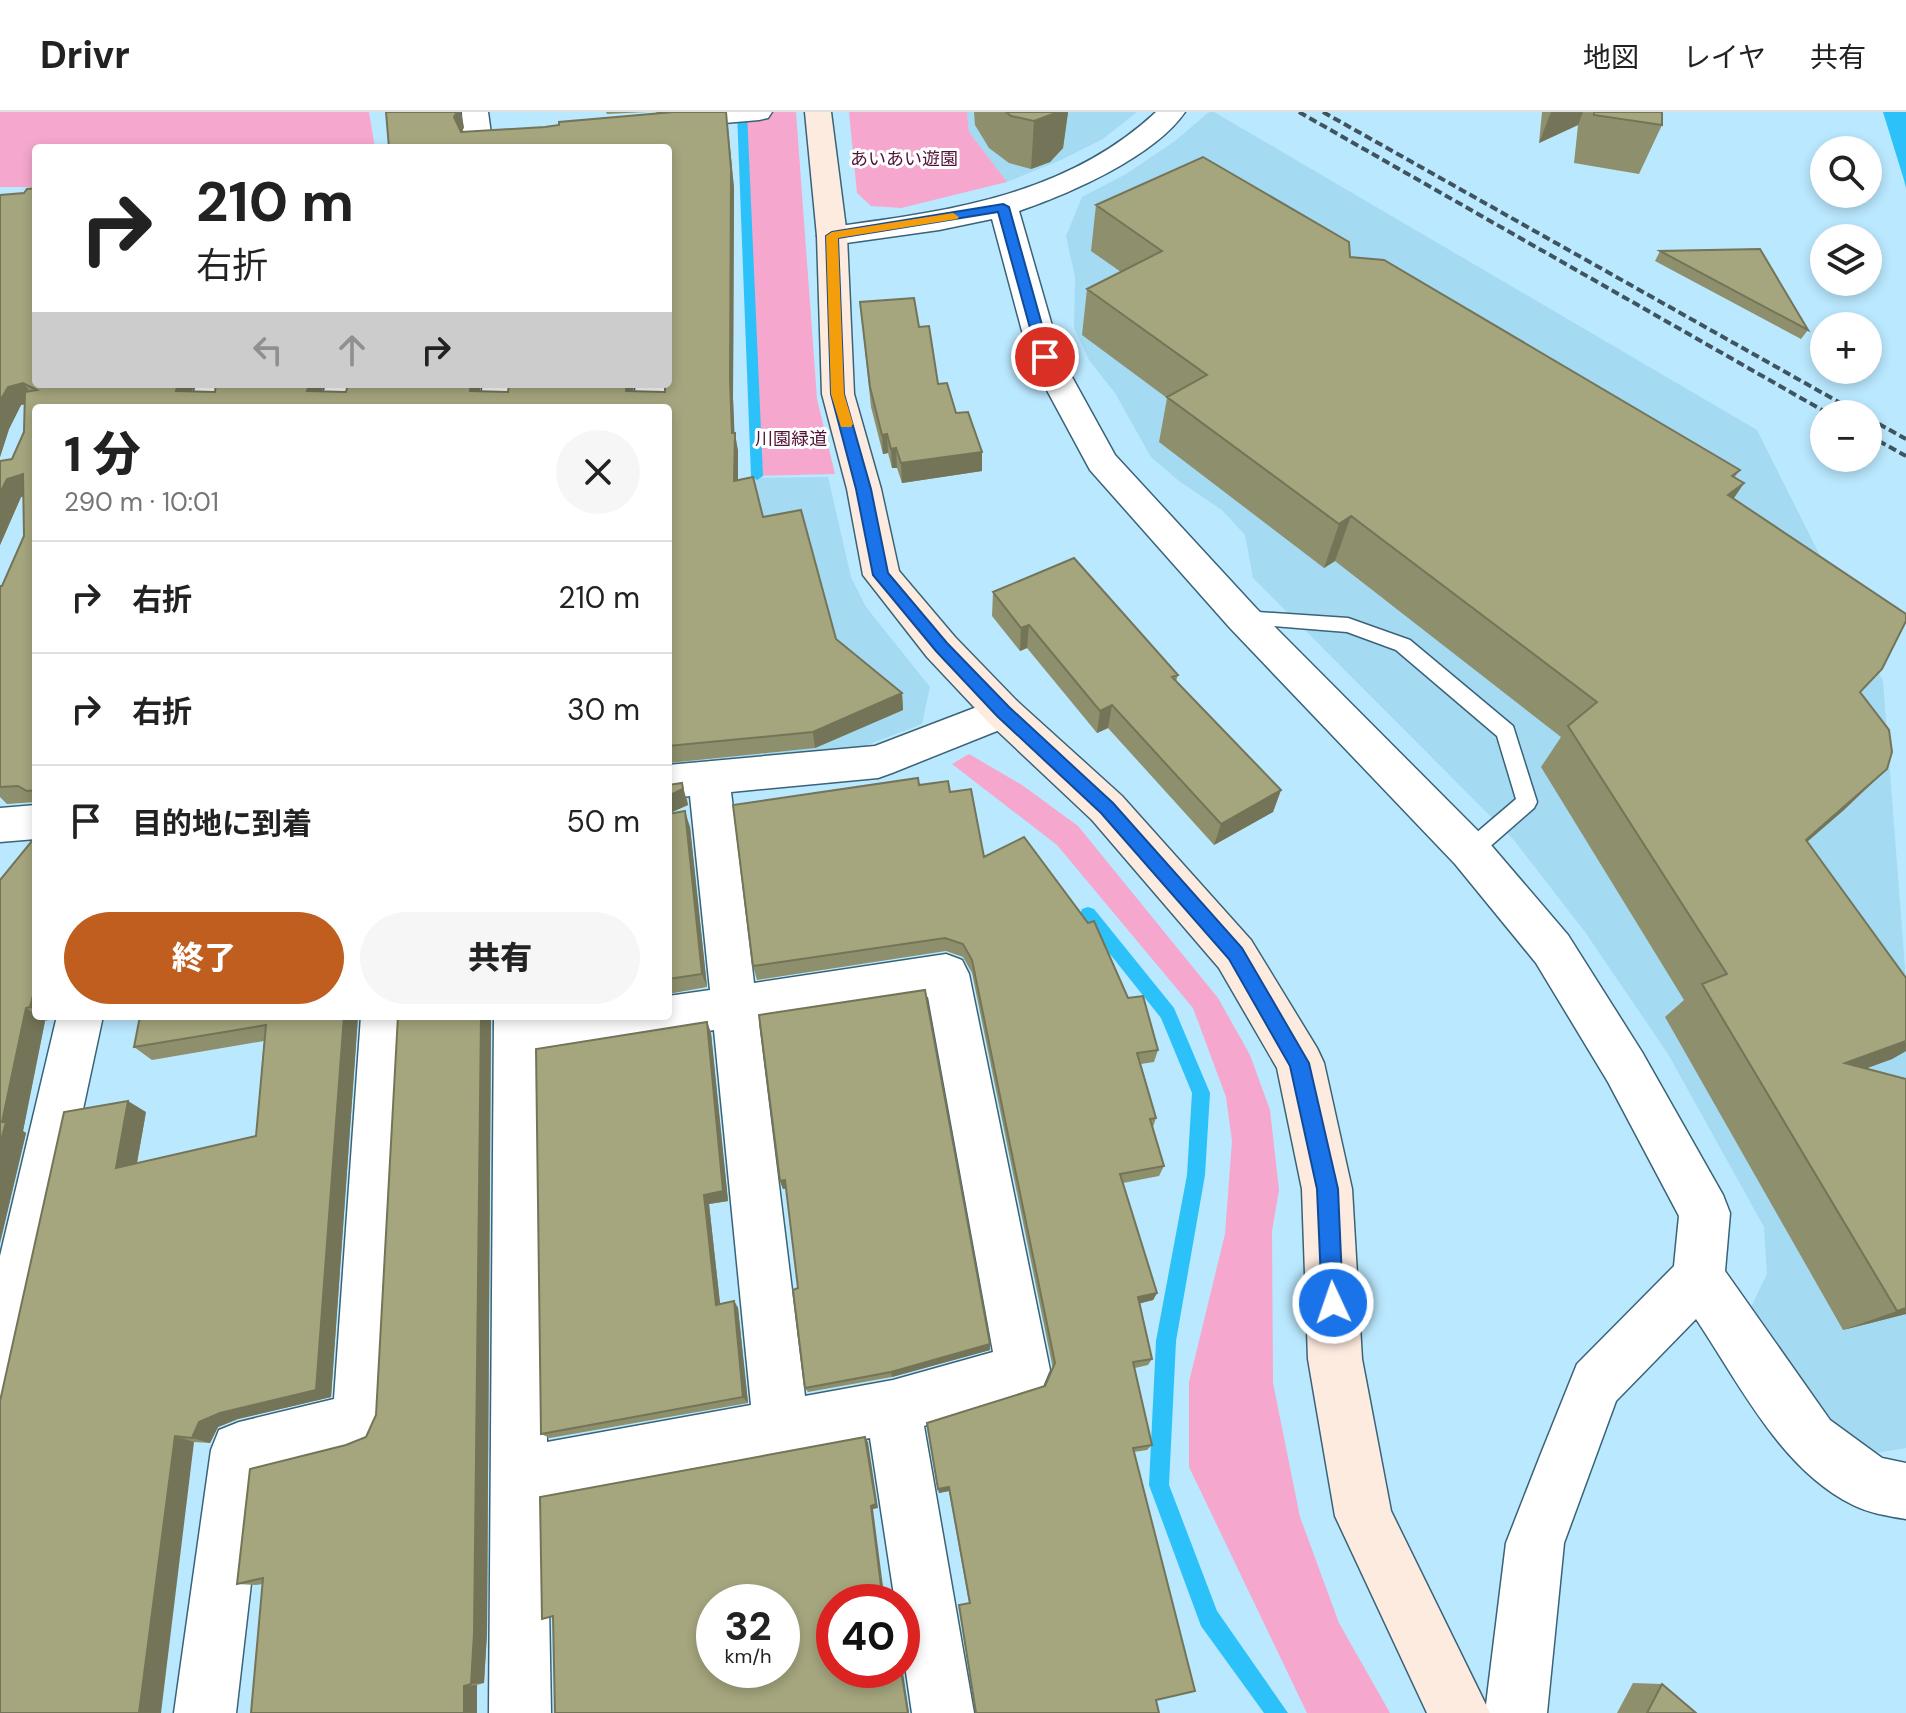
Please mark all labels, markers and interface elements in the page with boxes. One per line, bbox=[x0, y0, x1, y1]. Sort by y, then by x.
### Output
text: Drivr bbox=[40, 30, 130, 80]
text: 地図 bbox=[1583, 39, 1639, 76]
text: レイヤ bbox=[1683, 39, 1766, 76]
text: 共有 bbox=[1810, 39, 1866, 76]
map controls bbox=[1810, 136, 1882, 472]
button: search bbox=[1810, 136, 1882, 208]
park label: あいあい遊園 bbox=[850, 147, 958, 171]
text: 210 m bbox=[196, 165, 354, 238]
icon: right bbox=[64, 176, 168, 280]
button: layers bbox=[1810, 224, 1882, 296]
text: 右折 bbox=[196, 242, 268, 289]
button: + bbox=[1810, 312, 1882, 384]
pin bbox=[1011, 323, 1079, 391]
icon: left bbox=[246, 328, 290, 372]
icon: ahead bbox=[330, 328, 374, 372]
icon: right bbox=[414, 328, 458, 372]
icon: arrive bbox=[1023, 335, 1067, 379]
button: − bbox=[1810, 400, 1882, 472]
text: 1 分 bbox=[64, 423, 141, 486]
park label: 川園緑道 bbox=[755, 427, 827, 451]
button: close bbox=[556, 430, 640, 514]
text: 290 m · 10:01 bbox=[64, 485, 219, 519]
icon: right bbox=[64, 575, 108, 619]
text: 210 m bbox=[558, 578, 640, 617]
text: 右折 bbox=[132, 580, 192, 619]
icon: right bbox=[64, 687, 108, 731]
text: 30 m bbox=[567, 690, 640, 729]
text: 右折 bbox=[132, 692, 192, 731]
icon: arrive bbox=[64, 799, 108, 843]
text: 50 m bbox=[566, 802, 640, 841]
text: 目的地に到着 bbox=[132, 804, 312, 843]
button: 終了 bbox=[64, 912, 344, 1004]
button: 共有 bbox=[360, 912, 640, 1004]
position arrow bbox=[1291, 1261, 1375, 1345]
speed limit sign: 40 bbox=[816, 1584, 920, 1688]
text: 32 bbox=[724, 1600, 772, 1652]
text: km/h bbox=[724, 1643, 772, 1669]

